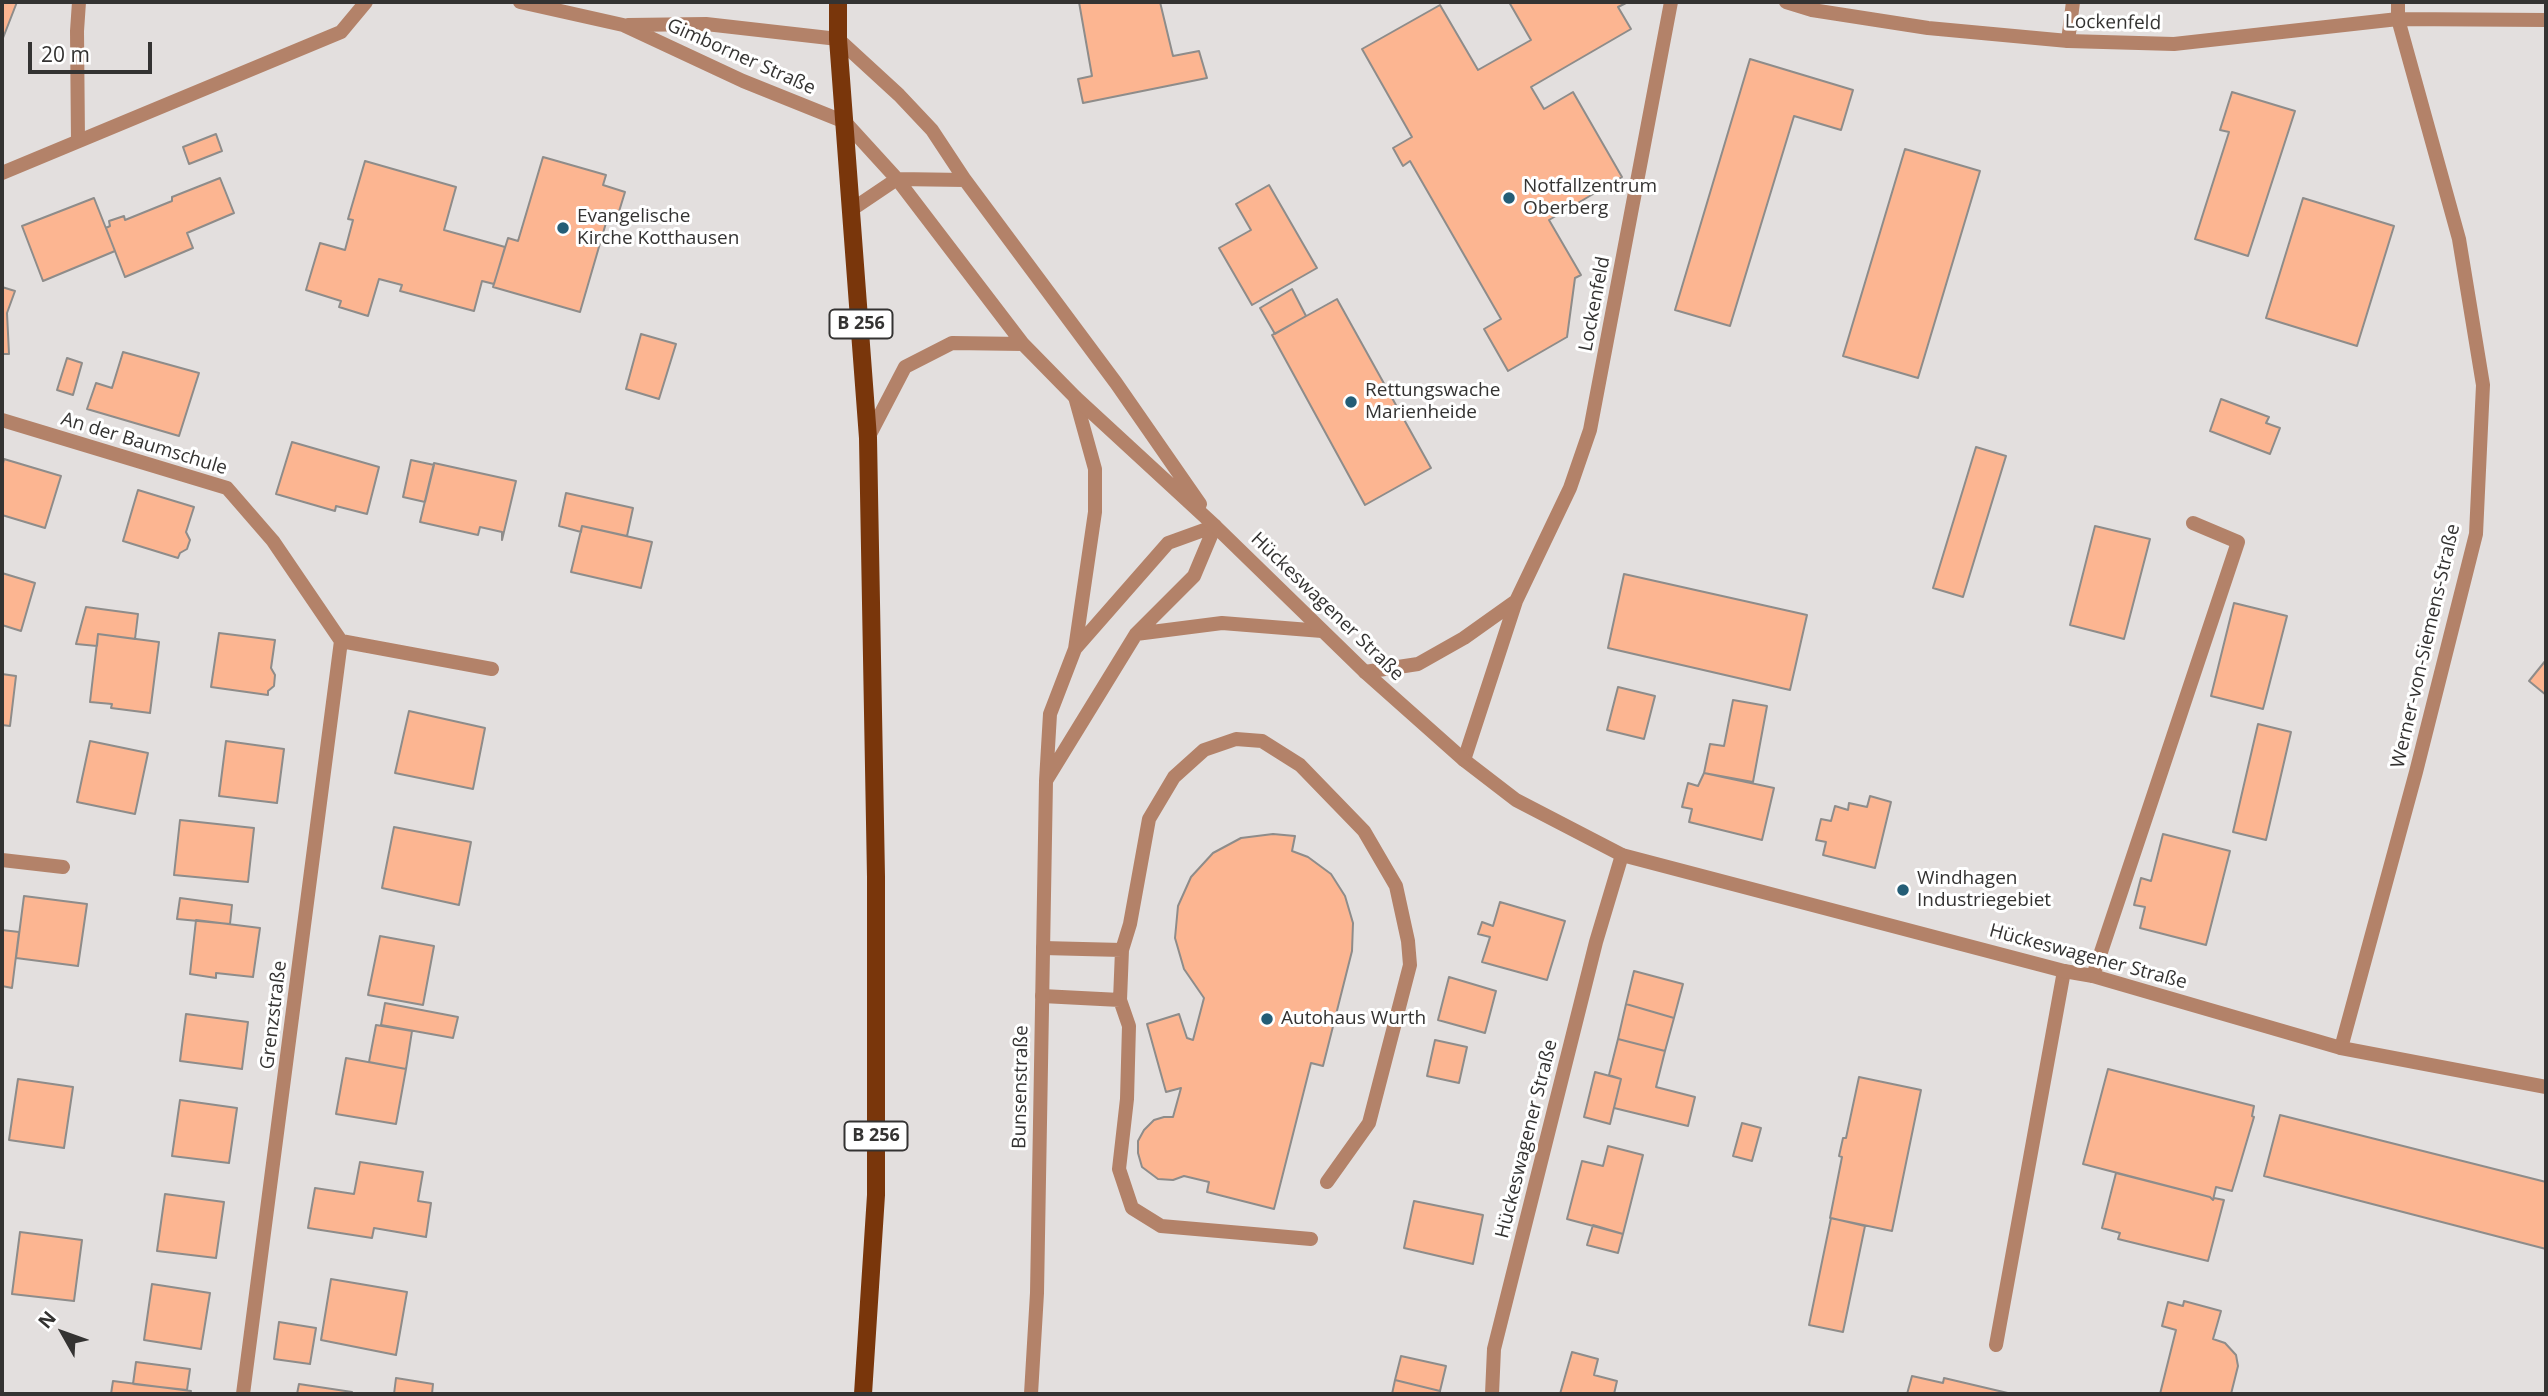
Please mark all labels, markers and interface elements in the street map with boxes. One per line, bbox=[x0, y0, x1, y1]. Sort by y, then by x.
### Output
street label: Lockenfeld bbox=[2065, 11, 2161, 35]
street label: Gimborner Straße bbox=[663, 14, 819, 100]
scale bar bbox=[32, 28, 156, 72]
text: 20 m bbox=[41, 40, 90, 68]
place label: Notfallzentrum Oberberg bbox=[1523, 176, 1657, 220]
marker: Notfallzentrum Oberberg bbox=[1501, 190, 1517, 206]
place label: Evangelische Kirche Kotthausen bbox=[577, 206, 739, 250]
marker: Evangelische Kirche Kotthausen bbox=[555, 220, 571, 236]
street label: Lockenfeld bbox=[1575, 255, 1615, 353]
road number: B 256 bbox=[830, 310, 892, 338]
place label: Rettungswache Marienheide bbox=[1365, 380, 1500, 424]
marker: Rettungswache Marienheide bbox=[1343, 394, 1359, 410]
street label: An der Baumschule bbox=[58, 408, 230, 480]
street label: Werner-von-Siemens-Straße bbox=[2387, 522, 2465, 770]
street label: Hückeswagener Straße bbox=[1246, 528, 1408, 686]
place label: Windhagen Industriegebiet bbox=[1917, 868, 2051, 912]
marker: Windhagen Industriegebiet bbox=[1895, 882, 1911, 898]
street label: Hückeswagener Straße bbox=[1987, 920, 2189, 994]
street label: Grenzstraße bbox=[256, 959, 292, 1071]
place label: Autohaus Wurth bbox=[1281, 1008, 1426, 1030]
marker: Autohaus Wurth bbox=[1259, 1011, 1275, 1027]
street label: Bunsenstraße bbox=[1009, 1025, 1033, 1149]
street label: Hückeswagener Straße bbox=[1491, 1037, 1563, 1241]
road number: B 256 bbox=[844, 1121, 908, 1150]
north arrow bbox=[28, 1298, 98, 1368]
text: N bbox=[32, 1305, 62, 1334]

